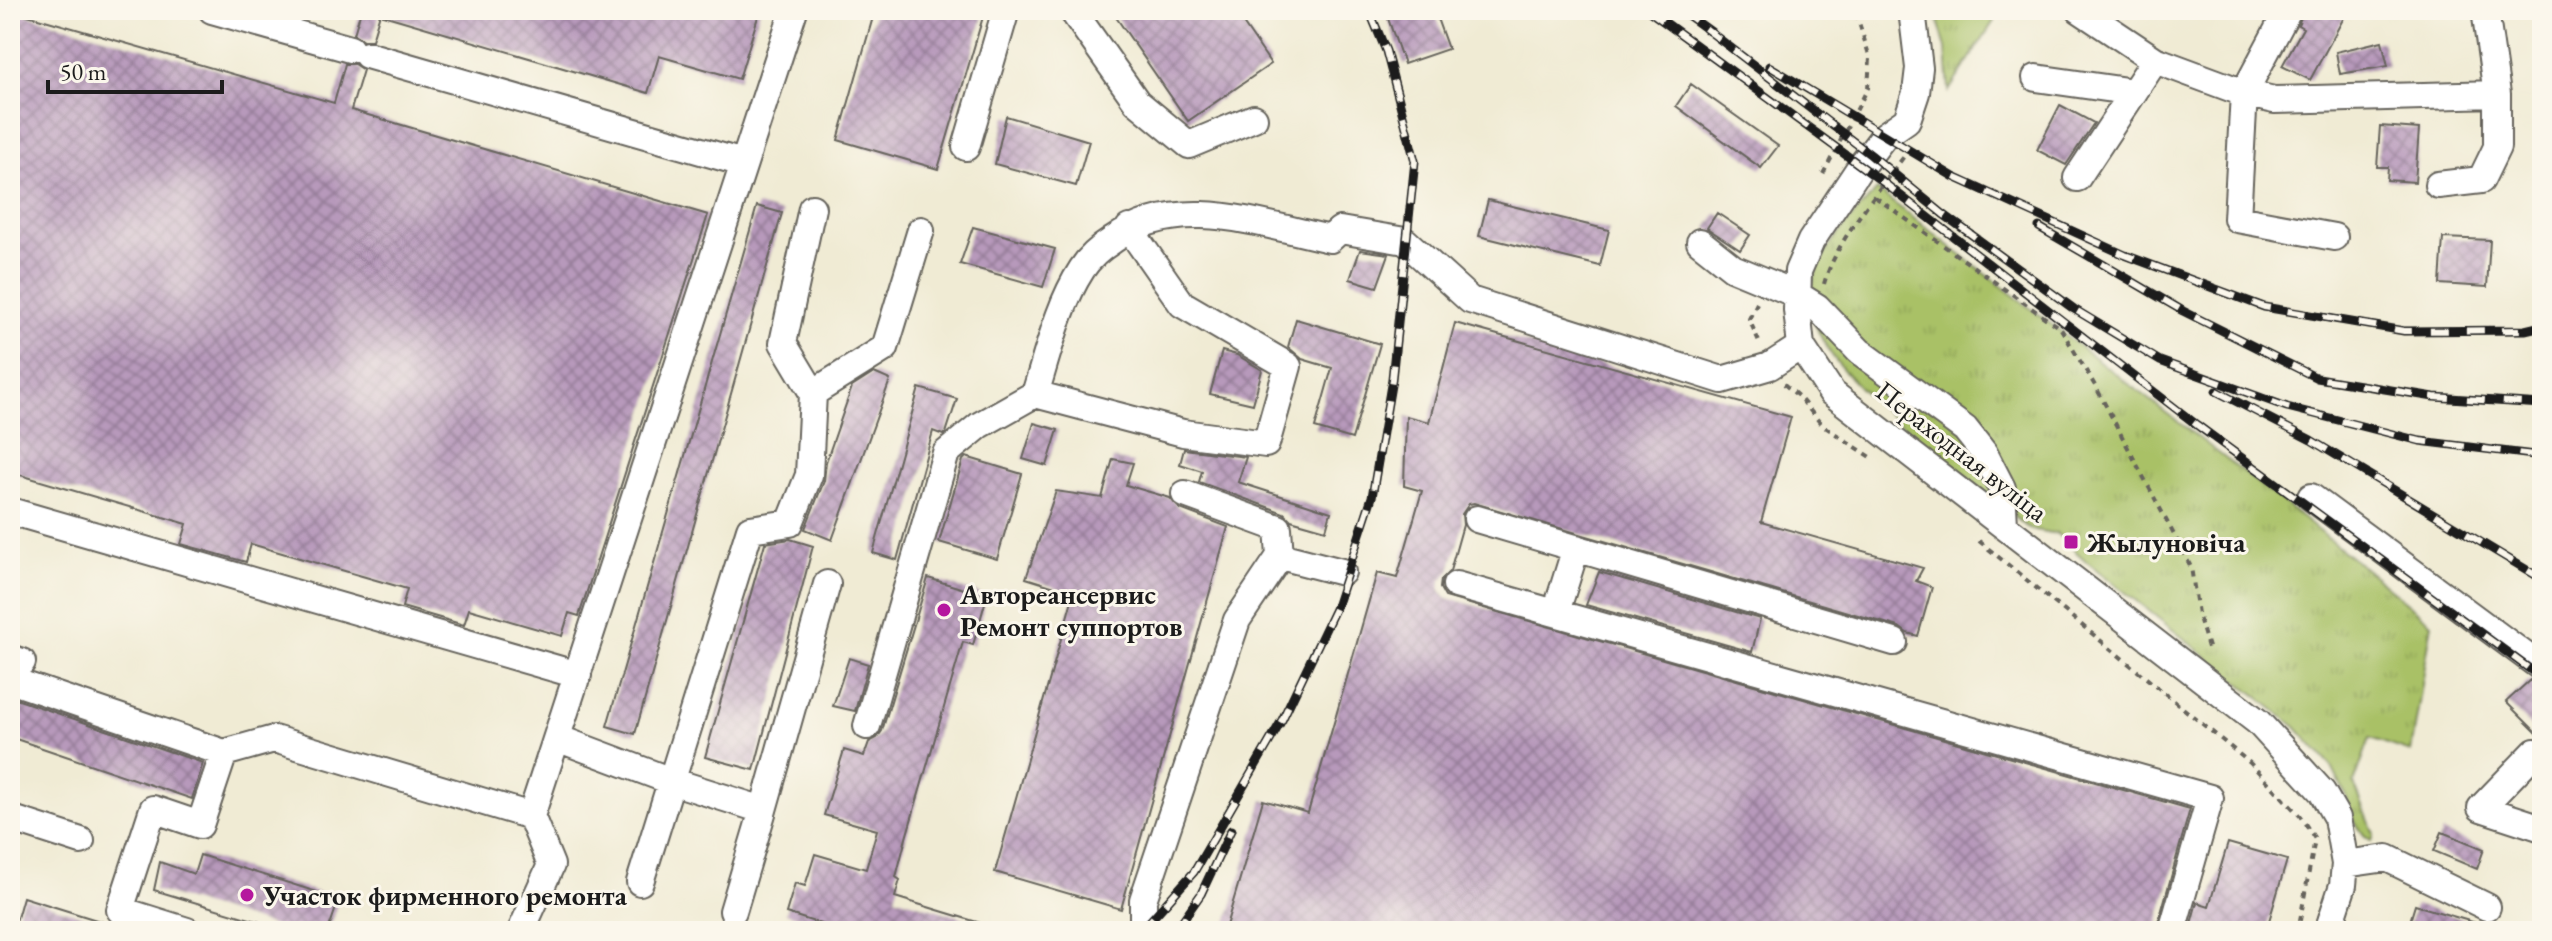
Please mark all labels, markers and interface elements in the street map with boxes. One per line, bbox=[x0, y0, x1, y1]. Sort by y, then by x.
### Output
scale bar bbox=[48, 44, 222, 94]
text: 50 m bbox=[60, 56, 107, 87]
street label: Пераходная вуліца bbox=[1868, 372, 2056, 530]
place label: Жылуновіча bbox=[2086, 524, 2246, 560]
marker: Жылуновіча bbox=[2062, 533, 2080, 551]
place label: Автореансервис Ремонт суппортов bbox=[959, 576, 1182, 644]
marker: Автореансервис Ремонт суппортов bbox=[935, 601, 953, 619]
place label: Участок фирменного ремонта bbox=[262, 877, 628, 913]
marker: Участок фирменного ремонта bbox=[238, 886, 256, 904]

